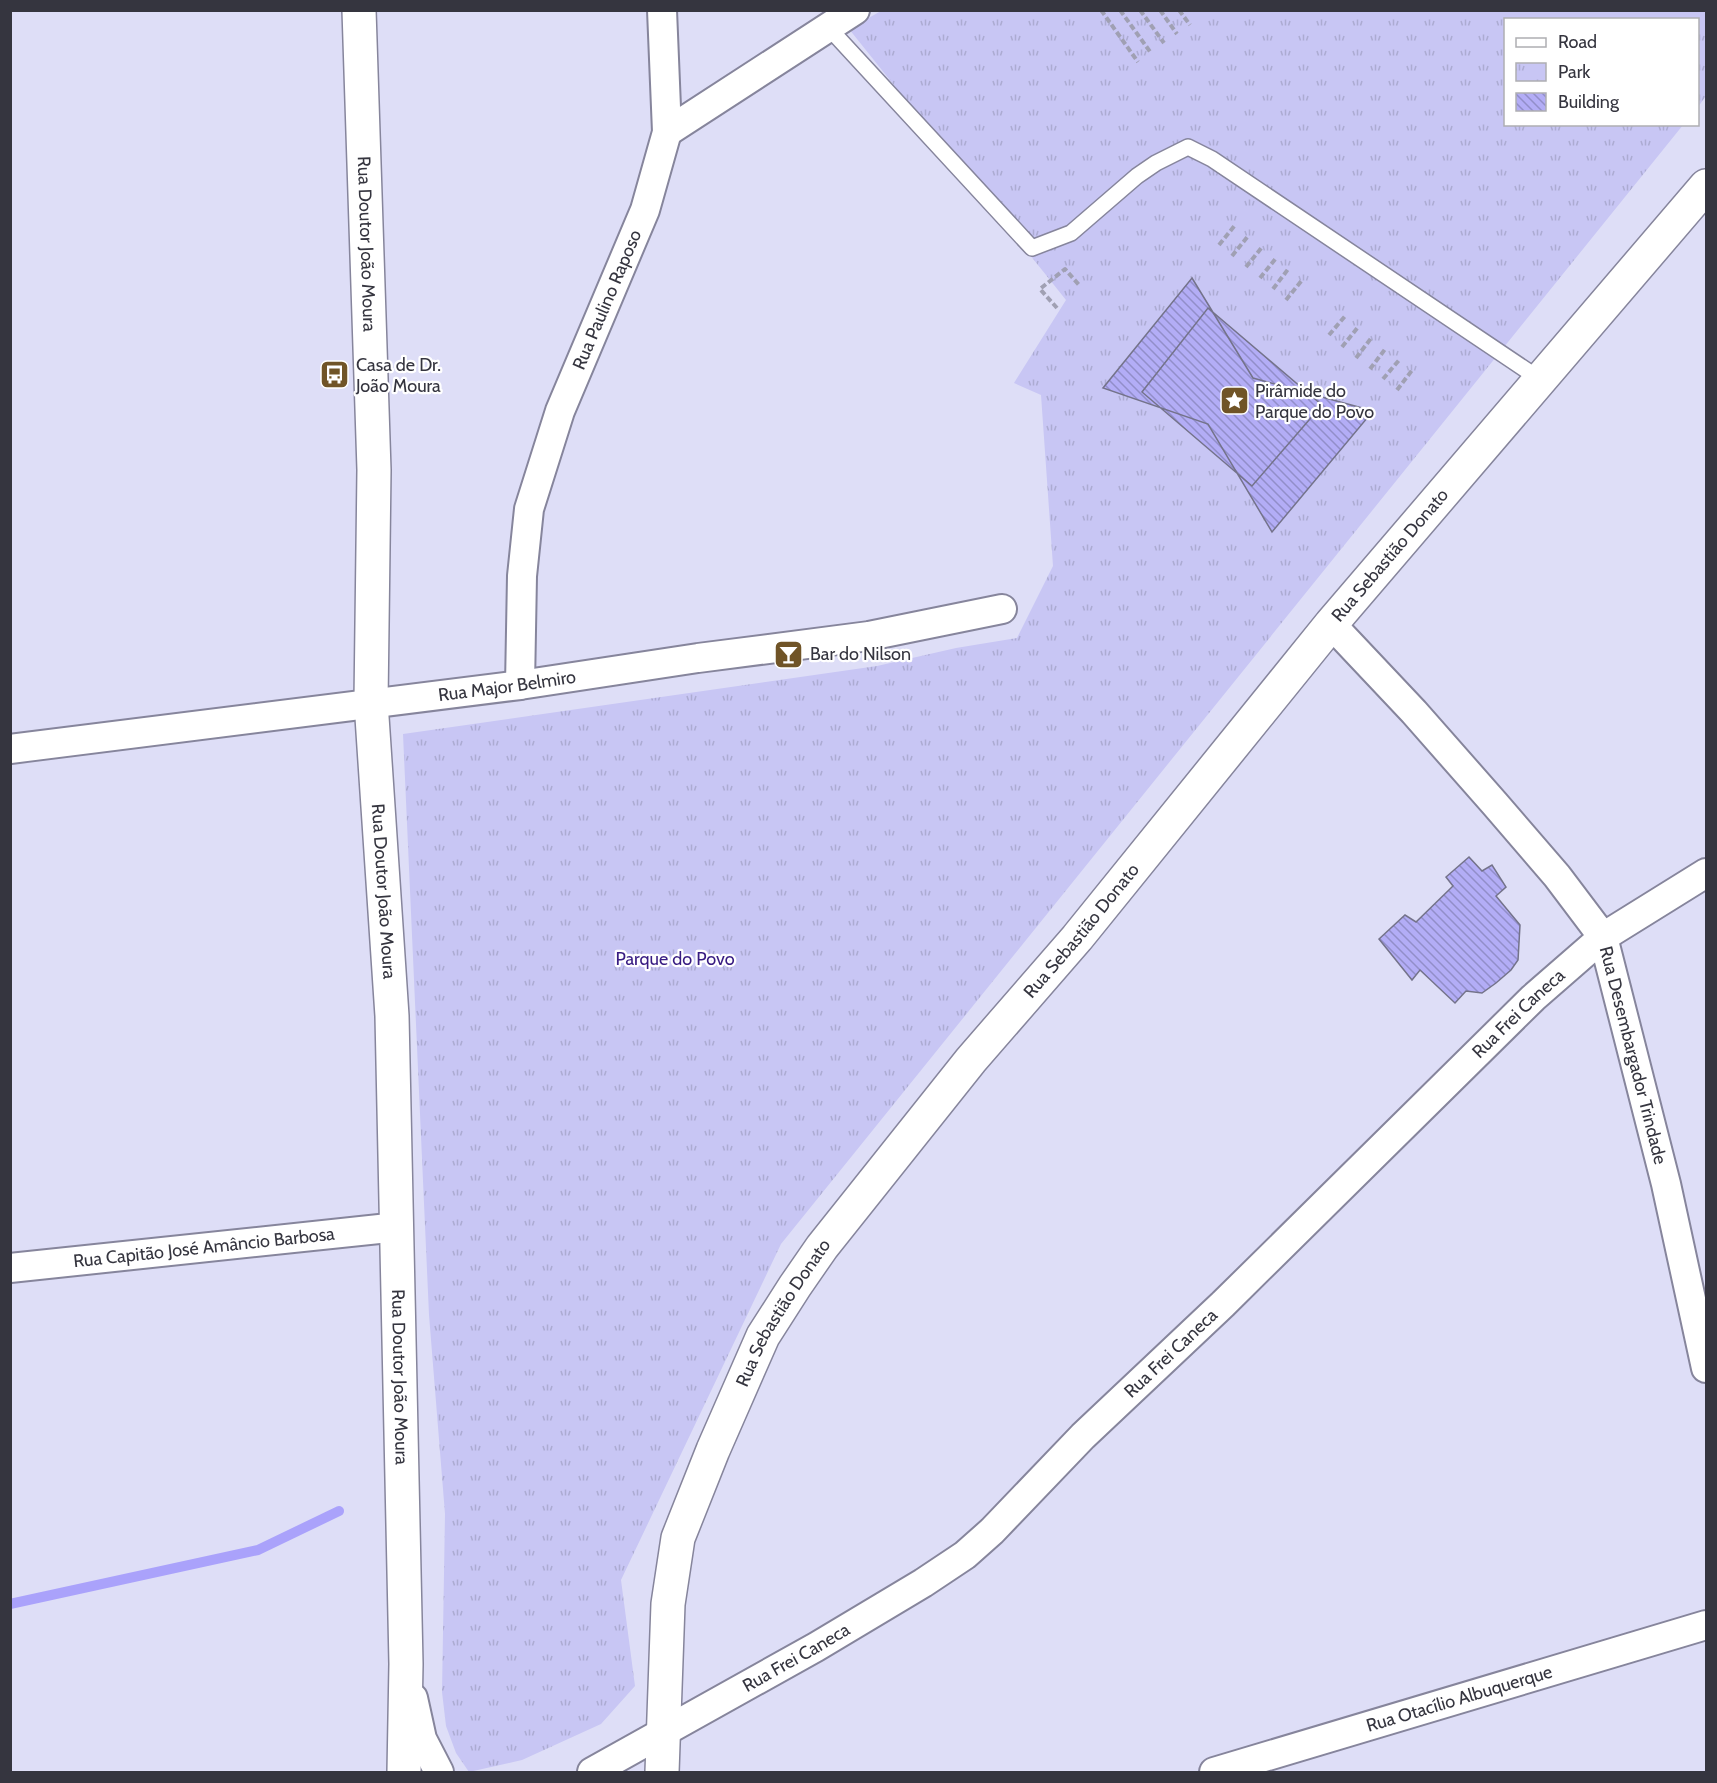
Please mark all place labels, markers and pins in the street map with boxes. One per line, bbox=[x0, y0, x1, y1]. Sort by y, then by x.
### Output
place label: Casa de Dr. João Moura bbox=[355, 354, 441, 397]
bus stop icon: Casa de Dr. João Moura bbox=[319, 359, 351, 391]
place label: Pirâmide do Parque do Povo bbox=[1255, 380, 1374, 423]
place icon: Pirâmide do Parque do Povo bbox=[1218, 385, 1250, 417]
bar icon: Bar do Nilson bbox=[773, 638, 805, 670]
place label: Bar do Nilson bbox=[810, 643, 911, 665]

